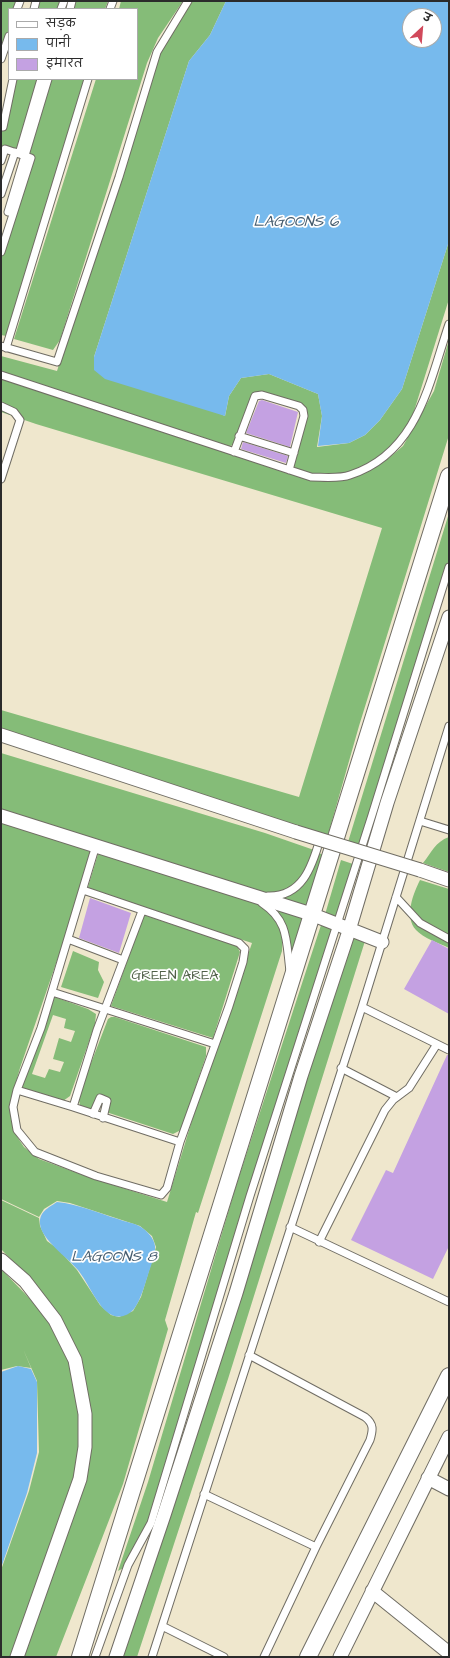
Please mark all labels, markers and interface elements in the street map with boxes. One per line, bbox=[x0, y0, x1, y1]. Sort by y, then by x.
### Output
legend bbox=[8, 8, 138, 80]
north arrow bbox=[402, 8, 442, 48]
text: उ bbox=[420, 9, 434, 26]
text: सड़क bbox=[46, 15, 76, 32]
text: पानी bbox=[46, 35, 71, 52]
text: इमारत bbox=[46, 55, 83, 72]
water label: LAGOONS 6 bbox=[254, 214, 338, 232]
park label: GREEN AREA bbox=[132, 968, 218, 984]
water label: LAGOONS 8 bbox=[71, 1249, 157, 1267]

